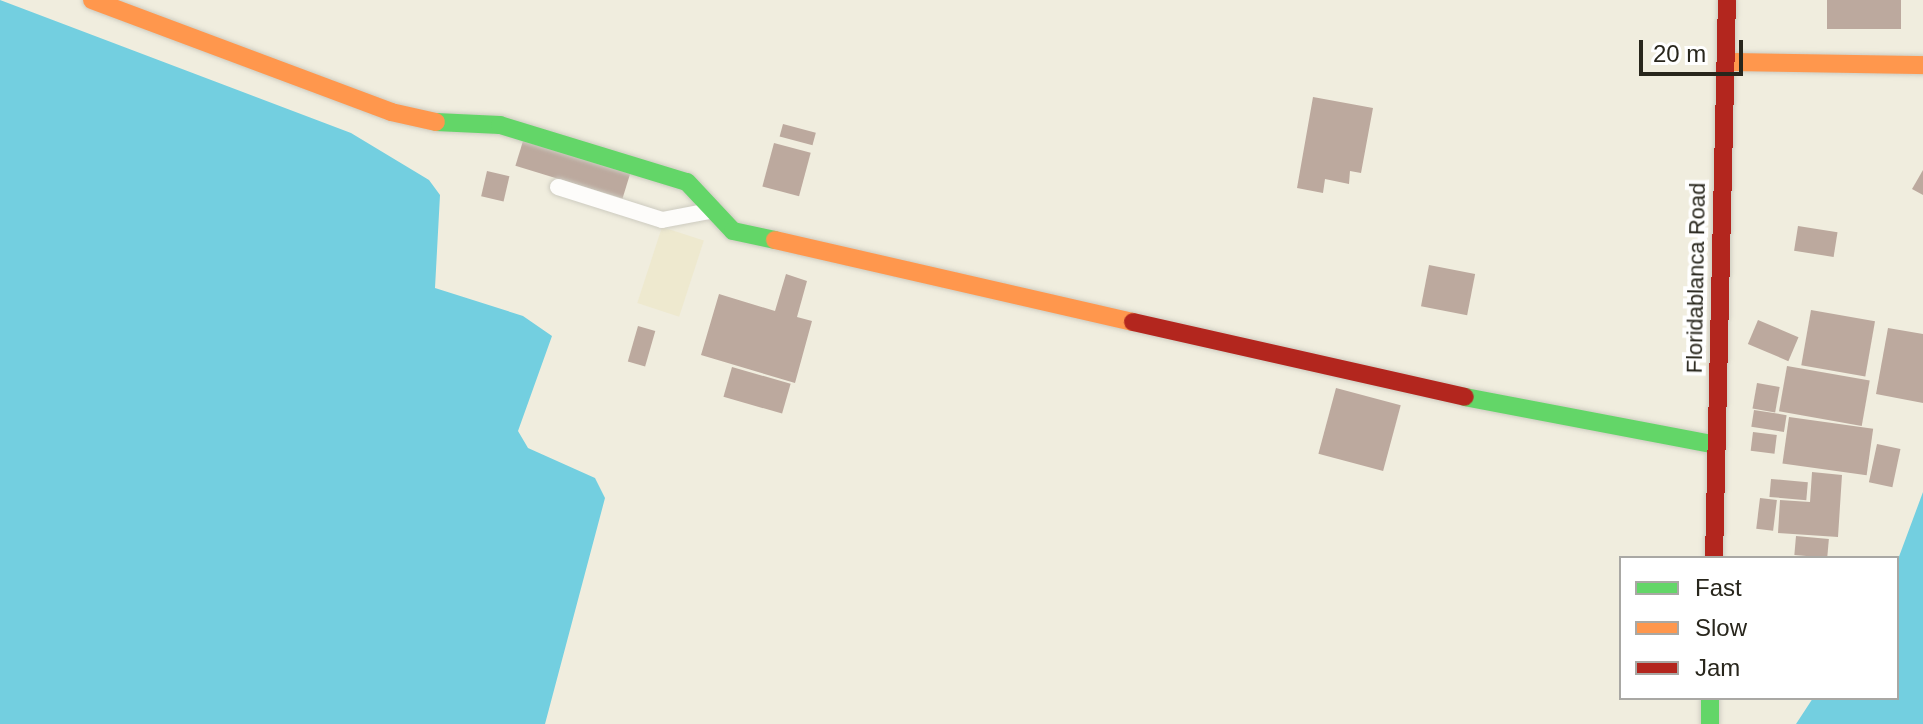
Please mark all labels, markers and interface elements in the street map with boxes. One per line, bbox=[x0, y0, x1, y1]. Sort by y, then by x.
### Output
scale bar bbox=[1643, 24, 1747, 74]
text: 20 m bbox=[1653, 40, 1706, 67]
street label: Floridablanca Road bbox=[1681, 182, 1711, 374]
legend bbox=[1619, 556, 1899, 700]
text: Fast bbox=[1695, 574, 1742, 601]
text: Slow bbox=[1695, 614, 1747, 641]
text: Jam bbox=[1695, 654, 1740, 681]

